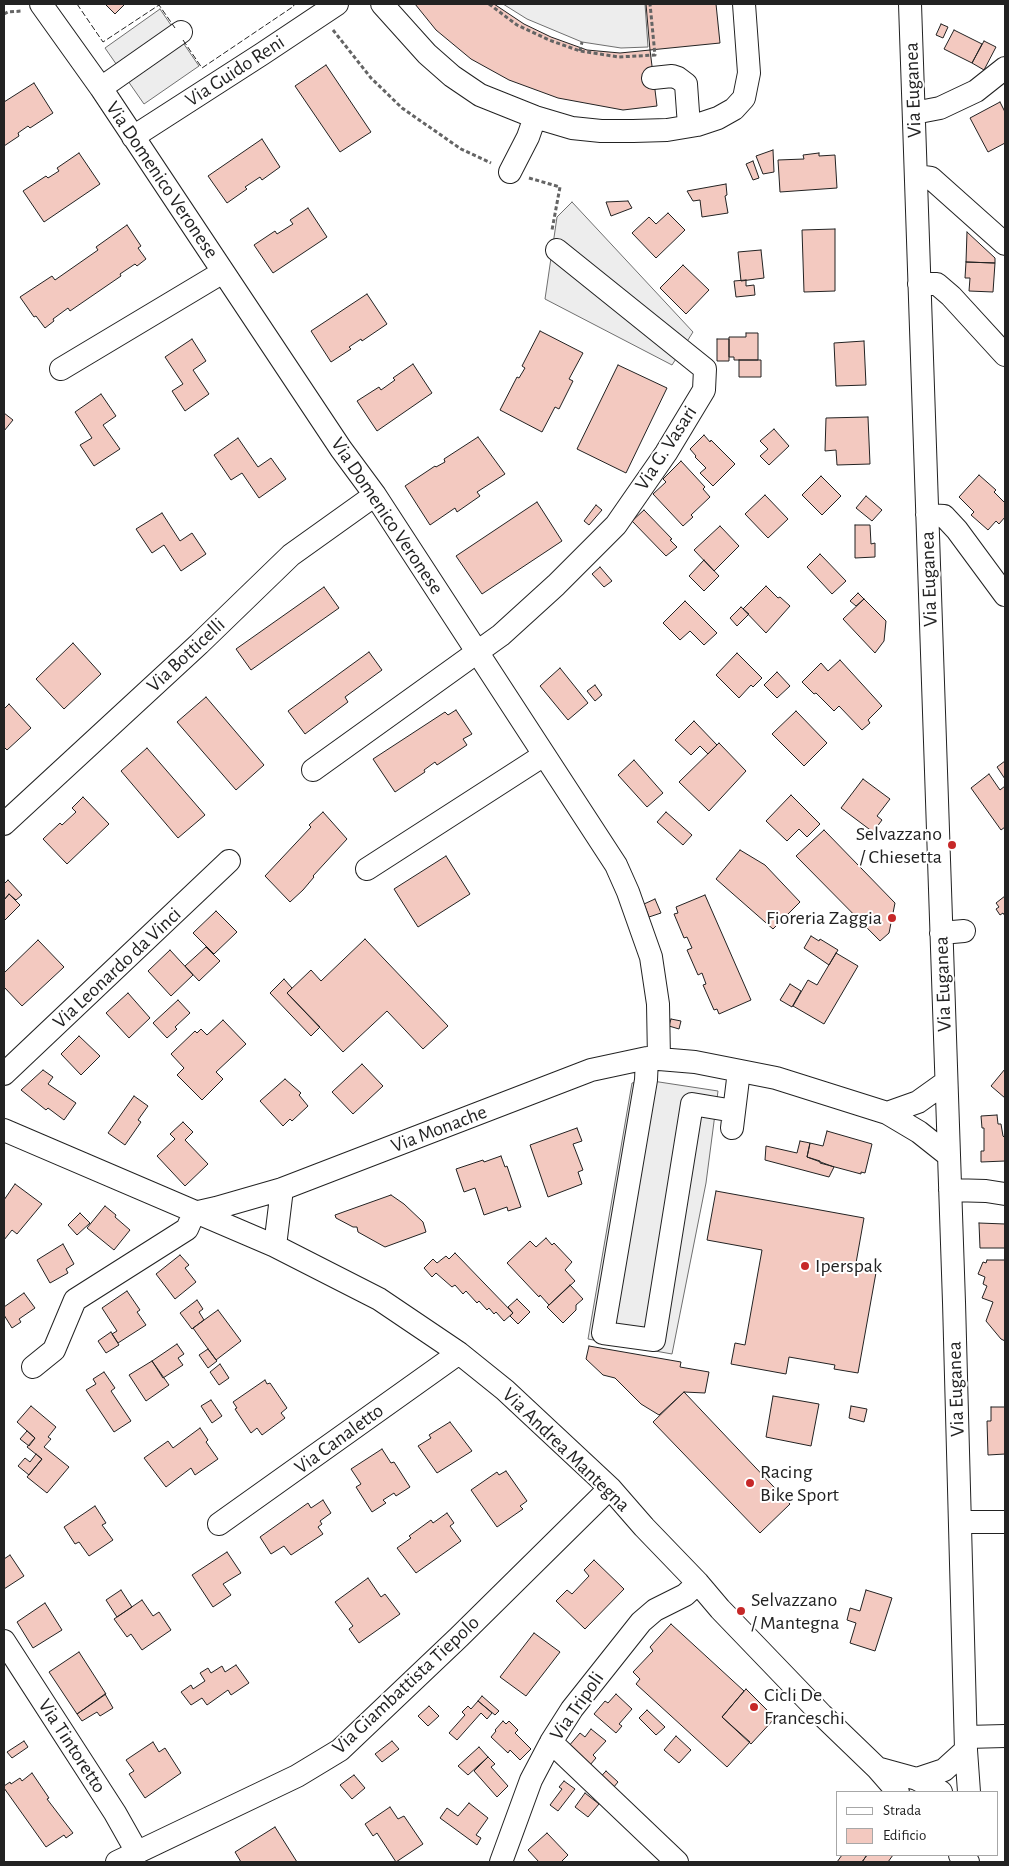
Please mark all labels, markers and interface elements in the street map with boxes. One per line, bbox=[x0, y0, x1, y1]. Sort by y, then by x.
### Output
street label: Via Guido Reni bbox=[181, 30, 289, 112]
street label: Via Euganea bbox=[899, 42, 927, 138]
street label: Via Domenico Veronese bbox=[101, 97, 223, 263]
street label: Via G. Vasari bbox=[630, 401, 702, 495]
street label: Via Domenico Veronese bbox=[326, 433, 448, 599]
street label: Via Euganea bbox=[915, 531, 943, 627]
street label: Via Botticelli bbox=[142, 613, 230, 697]
place label: Selvazzano / Chiesetta bbox=[856, 822, 942, 869]
marker: Selvazzano / Chiesetta bbox=[946, 839, 958, 851]
street label: Via Leonardo da Vinci bbox=[48, 902, 186, 1034]
place label: Fioreria Zaggia bbox=[766, 906, 882, 930]
marker: Fioreria Zaggia bbox=[886, 912, 898, 924]
street label: Via Euganea bbox=[929, 936, 957, 1032]
street label: Via Monache bbox=[388, 1100, 490, 1158]
place label: Iperspak bbox=[815, 1254, 882, 1278]
marker: Iperspak bbox=[799, 1260, 811, 1272]
street label: Via Euganea bbox=[942, 1341, 970, 1437]
street label: Via Andrea Mantegna bbox=[497, 1383, 635, 1517]
street label: Via Canaletto bbox=[290, 1399, 388, 1479]
place label: Racing Bike Sport bbox=[760, 1460, 839, 1507]
marker: Racing Bike Sport bbox=[744, 1477, 756, 1489]
place label: Selvazzano / Mantegna bbox=[751, 1588, 839, 1635]
marker: Selvazzano / Mantegna bbox=[735, 1605, 747, 1617]
street label: Via Giambattista Tiepolo bbox=[327, 1611, 485, 1759]
street label: Via Tripoli bbox=[545, 1667, 609, 1745]
place label: Cicli De Franceschi bbox=[764, 1683, 845, 1730]
street label: Via Tintoretto bbox=[33, 1694, 111, 1798]
marker: Cicli De Franceschi bbox=[748, 1701, 760, 1713]
legend bbox=[836, 1791, 999, 1856]
text: Strada bbox=[883, 1803, 921, 1818]
text: Edificio bbox=[883, 1828, 926, 1843]

